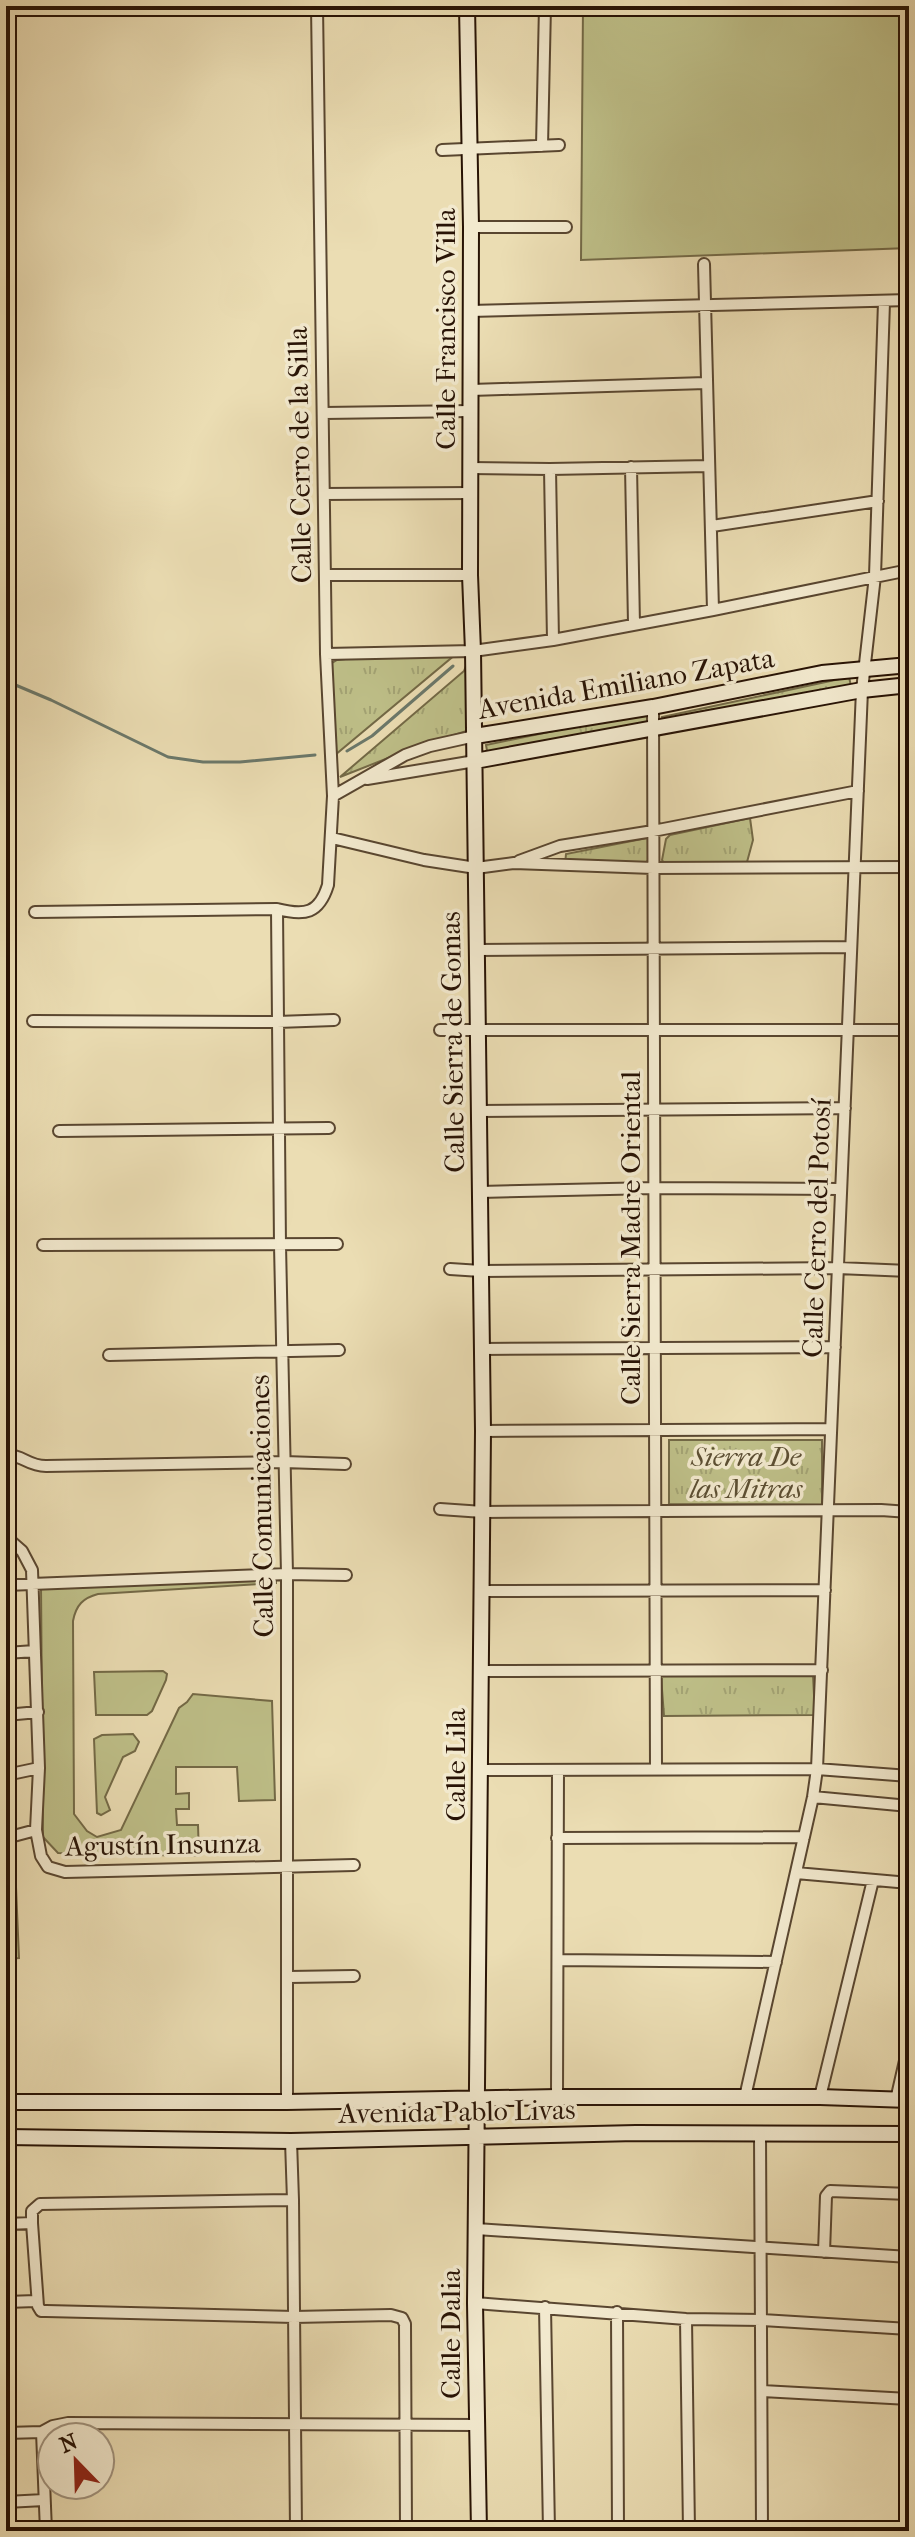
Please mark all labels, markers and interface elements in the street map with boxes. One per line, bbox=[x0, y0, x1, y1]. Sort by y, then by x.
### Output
street label: Calle Francisco Villa bbox=[429, 207, 462, 450]
street label: Calle Cerro de la Silla bbox=[281, 325, 318, 583]
street label: Avenida Emiliano Zapata bbox=[474, 641, 778, 726]
street label: Calle Sierra de Gomas bbox=[434, 911, 471, 1173]
street label: Calle Sierra Madre Oriental bbox=[614, 1071, 647, 1405]
street label: Calle Cerro del Potosí bbox=[795, 1097, 838, 1358]
street label: Calle Comunicaciones bbox=[243, 1374, 280, 1638]
park label: Sierra De las Mitras bbox=[689, 1440, 804, 1505]
street label: Calle Lila bbox=[439, 1708, 472, 1821]
street label: Agustín Insunza bbox=[64, 1826, 262, 1863]
street label: Avenida Pablo Livas bbox=[337, 2093, 576, 2130]
street label: Calle Dalia bbox=[434, 2268, 467, 2399]
north arrow bbox=[36, 2421, 116, 2501]
text: N bbox=[56, 2428, 82, 2459]

